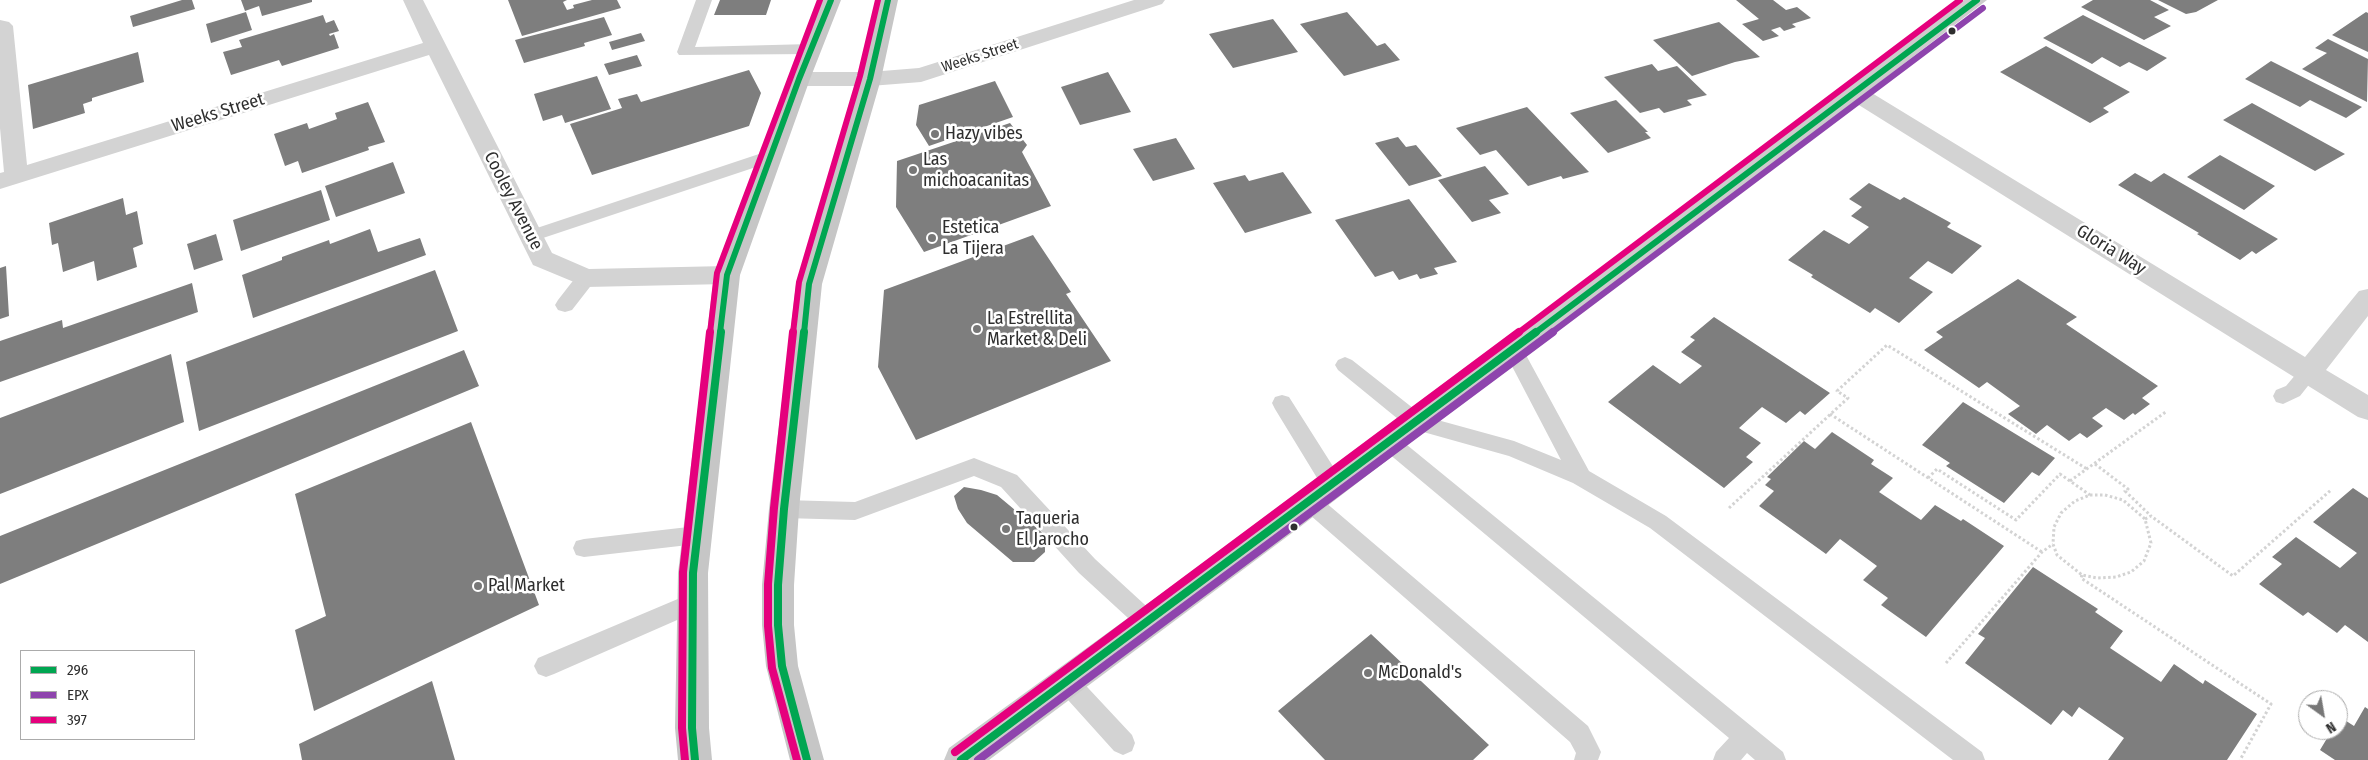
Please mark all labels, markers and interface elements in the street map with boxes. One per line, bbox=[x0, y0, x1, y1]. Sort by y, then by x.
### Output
unlabelled marker bbox=[1947, 26, 1957, 36]
street label: Weeks Street bbox=[939, 35, 1021, 77]
street label: Weeks Street bbox=[169, 89, 267, 137]
place label: Hazy vibes bbox=[945, 123, 1023, 145]
marker: Hazy vibes bbox=[929, 128, 941, 140]
street label: Cooley Avenue bbox=[479, 148, 547, 254]
place label: Las michoacanitas bbox=[923, 149, 1029, 192]
marker: Las michoacanitas bbox=[907, 164, 919, 176]
place label: Estetica La Tijera bbox=[942, 217, 1004, 260]
street label: Gloria Way bbox=[2072, 220, 2150, 280]
marker: Estetica La Tijera bbox=[926, 232, 938, 244]
place label: La Estrellita Market & Deli bbox=[987, 308, 1087, 350]
marker: La Estrellita Market & Deli bbox=[971, 323, 983, 335]
place label: Taqueria El Jarocho bbox=[1016, 508, 1089, 550]
unlabelled marker bbox=[1289, 522, 1299, 532]
marker: Taqueria El Jarocho bbox=[1000, 523, 1012, 535]
place label: Pal Market bbox=[488, 575, 565, 597]
marker: Pal Market bbox=[472, 580, 484, 592]
legend bbox=[20, 650, 195, 740]
text: 296 bbox=[67, 661, 88, 679]
place label: McDonald's bbox=[1378, 662, 1462, 684]
marker: McDonald's bbox=[1362, 667, 1374, 679]
text: EPX bbox=[67, 686, 89, 704]
north arrow bbox=[2298, 690, 2348, 740]
text: 397 bbox=[67, 711, 87, 729]
text: N bbox=[2323, 718, 2339, 737]

